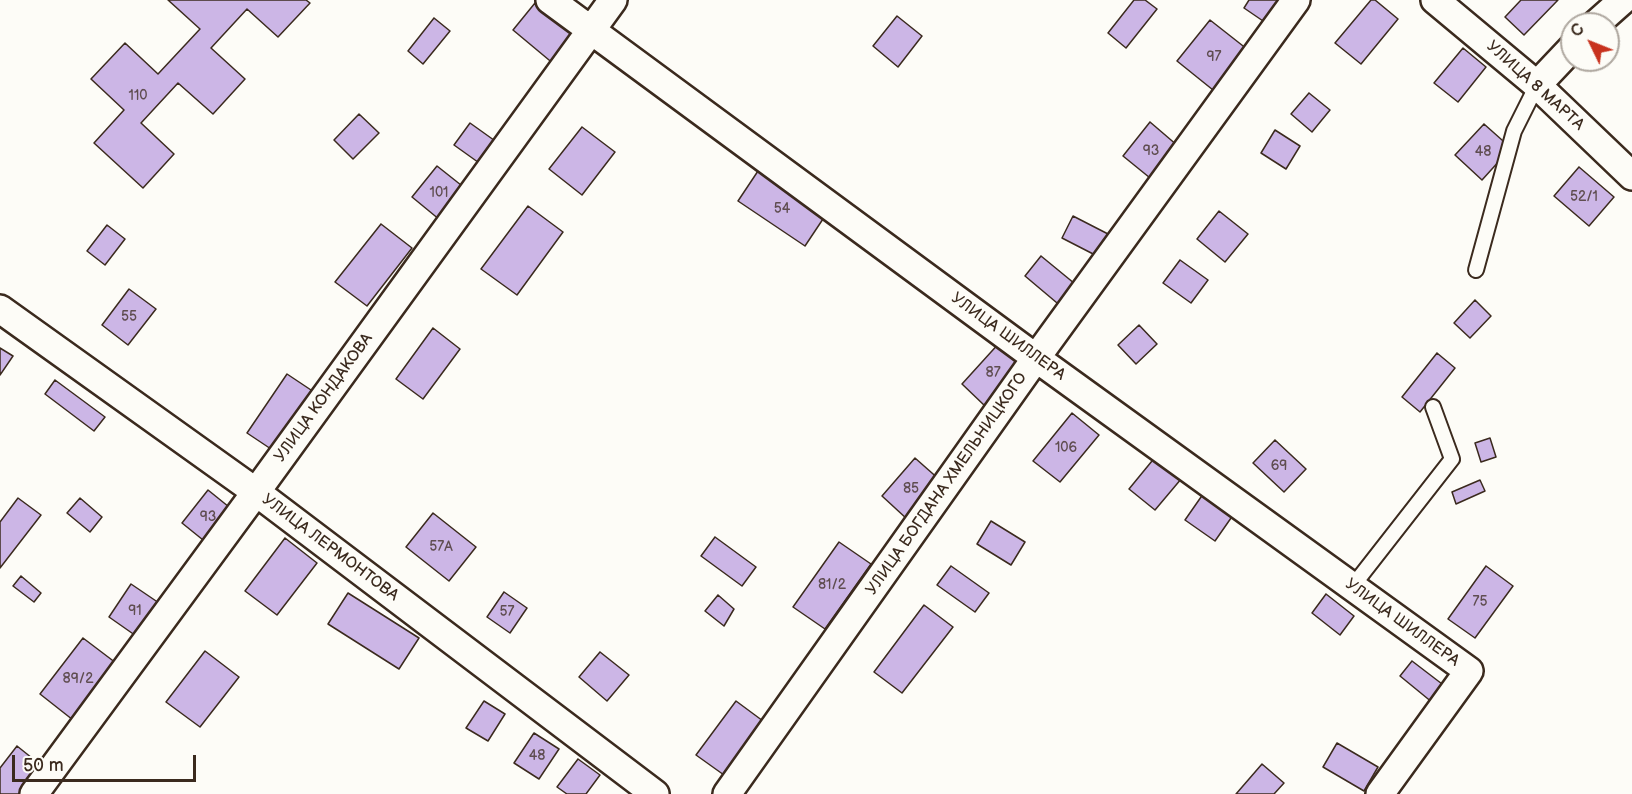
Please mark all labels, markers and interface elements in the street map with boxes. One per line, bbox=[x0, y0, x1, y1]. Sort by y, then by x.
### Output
north arrow bbox=[1560, 12, 1620, 72]
text: С bbox=[1567, 20, 1589, 41]
street label: УЛИЦА 8 МАРТА bbox=[1482, 37, 1588, 135]
house number: 97 bbox=[1207, 49, 1221, 65]
house number: 110 bbox=[128, 88, 148, 104]
house number: 93 bbox=[1143, 143, 1159, 159]
house number: 48 bbox=[1475, 144, 1491, 160]
house number: 101 bbox=[429, 185, 449, 201]
house number: 52/1 bbox=[1570, 189, 1598, 205]
house number: 54 bbox=[774, 201, 790, 217]
street label: УЛИЦА ШИЛЛЕРА bbox=[947, 289, 1069, 385]
house number: 55 bbox=[121, 309, 137, 325]
street label: УЛИЦА КОНДАКОВА bbox=[271, 330, 377, 466]
house number: 87 bbox=[985, 365, 1001, 381]
street label: УЛИЦА БОГДАНА ХМЕЛЬНИЦКОГО bbox=[862, 369, 1032, 599]
house number: 106 bbox=[1055, 440, 1077, 456]
house number: 69 bbox=[1271, 458, 1287, 474]
house number: 85 bbox=[903, 481, 919, 497]
street label: УЛИЦА ЛЕРМОНТОВА bbox=[258, 490, 402, 606]
house number: 93 bbox=[200, 509, 216, 525]
house number: 57А bbox=[429, 539, 453, 555]
street label: УЛИЦА ШИЛЛЕРА bbox=[1341, 575, 1463, 671]
house number: 81/2 bbox=[818, 577, 846, 593]
house number: 75 bbox=[1473, 594, 1487, 610]
house number: 91 bbox=[128, 603, 142, 619]
house number: 57 bbox=[500, 604, 514, 620]
house number: 89/2 bbox=[63, 671, 93, 687]
scale bar bbox=[15, 743, 200, 781]
house number: 48 bbox=[529, 748, 545, 764]
text: 50 m bbox=[23, 755, 64, 776]

